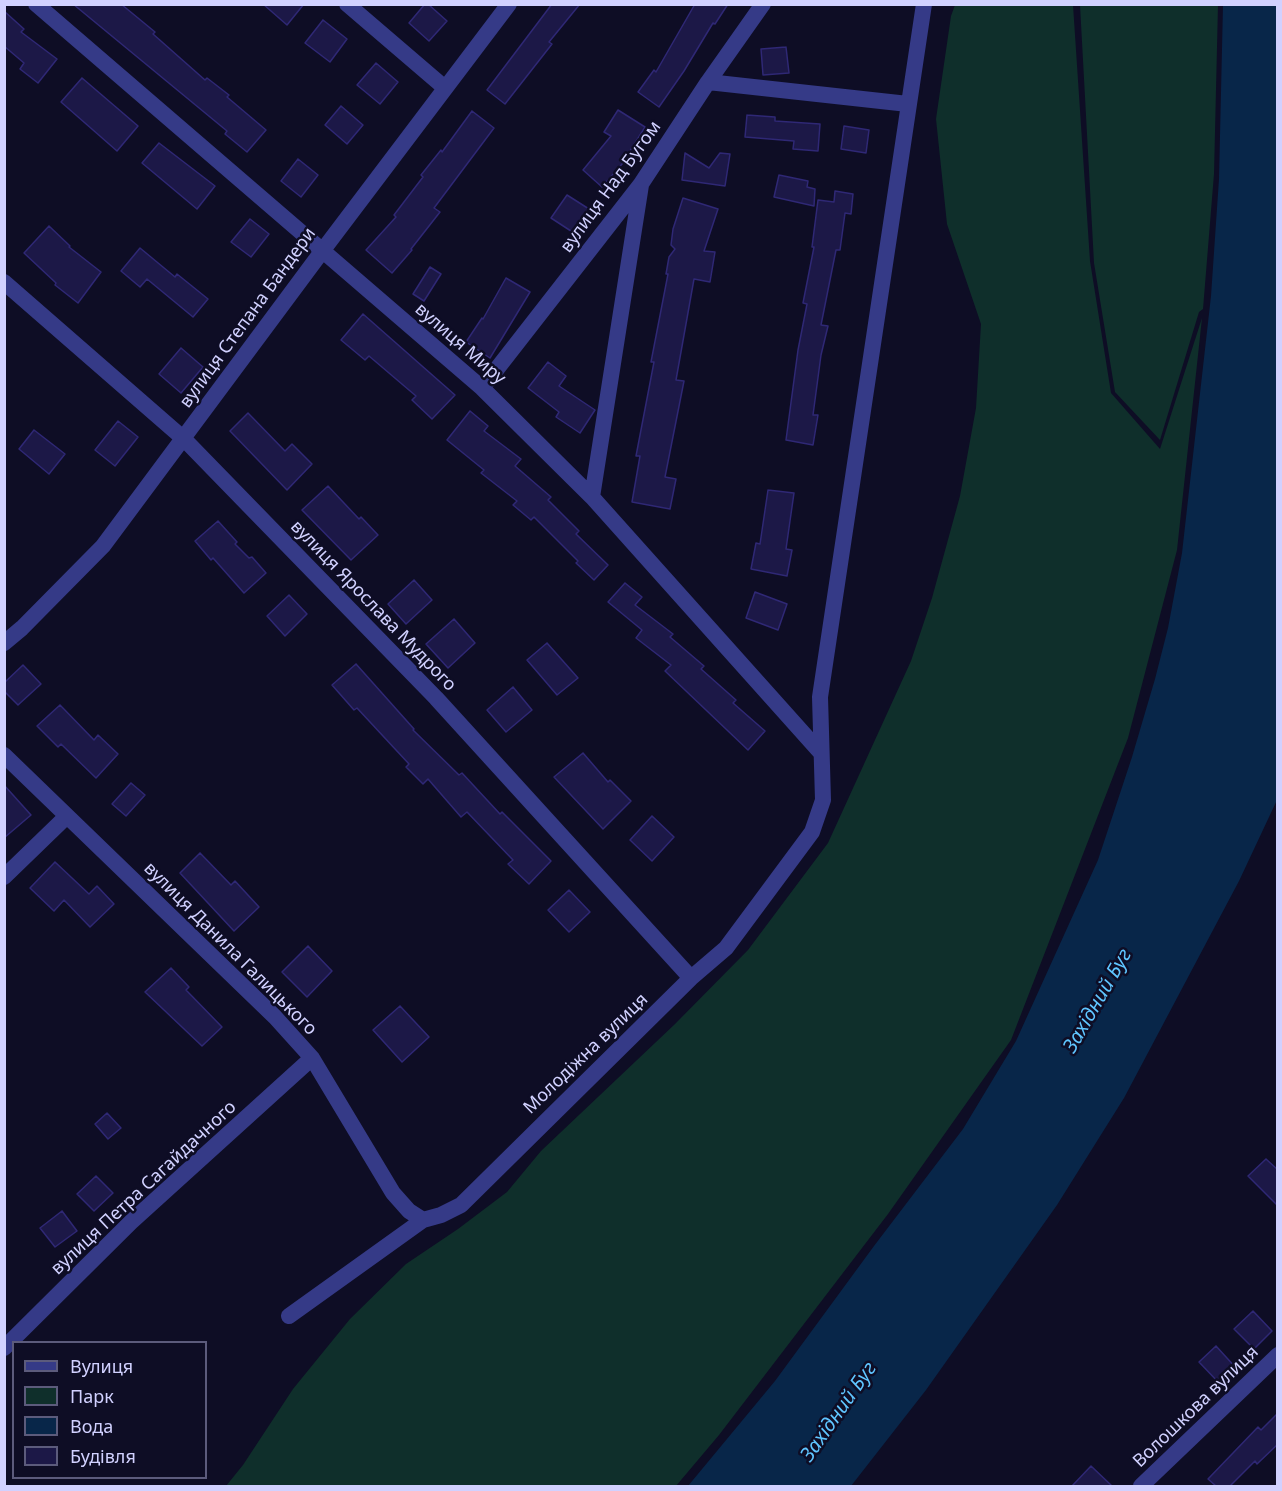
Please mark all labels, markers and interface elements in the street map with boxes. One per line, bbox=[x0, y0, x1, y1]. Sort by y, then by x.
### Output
street label: вулиця Над Бугом bbox=[556, 117, 666, 257]
street label: вулиця Степана Бандери bbox=[175, 224, 321, 412]
street label: вулиця Миру bbox=[410, 299, 510, 389]
street label: вулиця Ярослава Мудрого bbox=[286, 516, 460, 696]
street label: вулиця Данила Галицького bbox=[139, 858, 321, 1040]
water label: Західний Буг bbox=[1059, 945, 1137, 1057]
street label: Молодіжна вулиця bbox=[519, 989, 653, 1119]
street label: вулиця Петра Сагайдачного bbox=[47, 1096, 241, 1280]
legend bbox=[12, 1341, 207, 1479]
street label: Волошкова вулиця bbox=[1129, 1342, 1263, 1472]
text: Вулиця bbox=[70, 1354, 133, 1378]
water label: Західний Буг bbox=[796, 1358, 882, 1466]
text: Парк bbox=[70, 1384, 114, 1408]
text: Вода bbox=[70, 1414, 113, 1438]
text: Будівля bbox=[70, 1444, 136, 1468]

